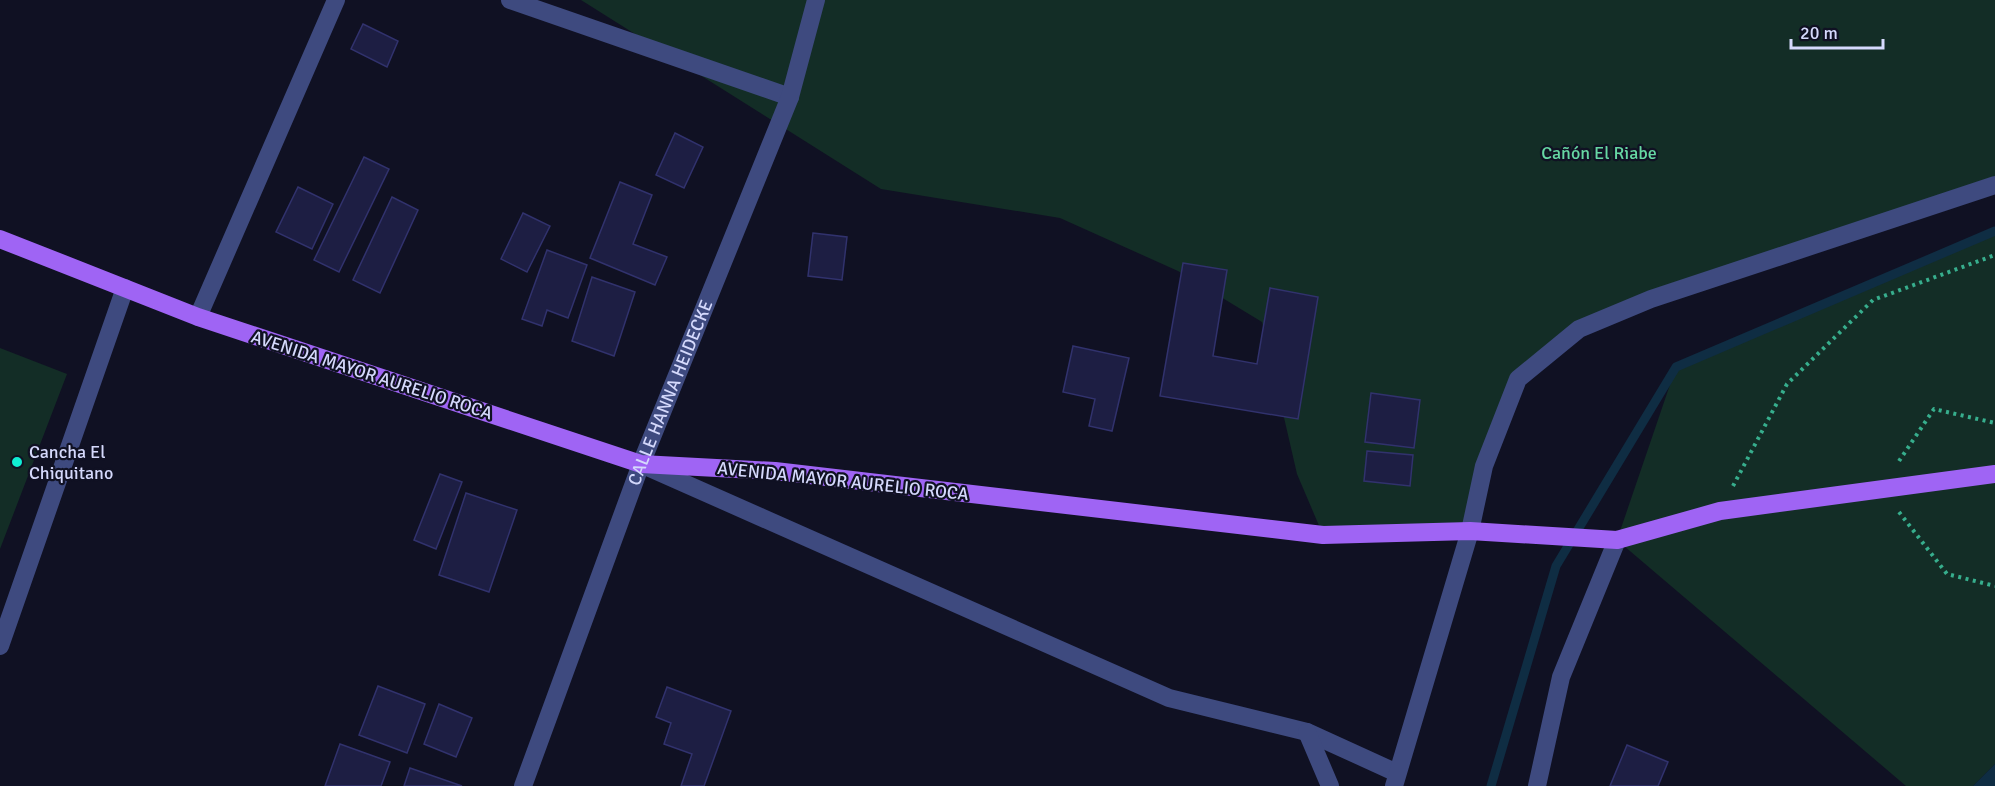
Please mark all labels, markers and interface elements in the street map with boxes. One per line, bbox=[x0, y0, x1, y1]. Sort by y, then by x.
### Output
scale bar bbox=[1791, 12, 1882, 50]
text: 20 m bbox=[1800, 22, 1838, 44]
park label: Cañón El Riabe bbox=[1541, 142, 1657, 164]
street label: CALLE HANNA HEIDECKE bbox=[623, 297, 717, 489]
street label: AVENIDA MAYOR AURELIO ROCA bbox=[248, 325, 496, 425]
place label: Cancha El Chiquitano bbox=[29, 441, 113, 484]
marker: Cancha El Chiquitano bbox=[10, 455, 24, 469]
street label: AVENIDA MAYOR AURELIO ROCA bbox=[716, 457, 970, 505]

